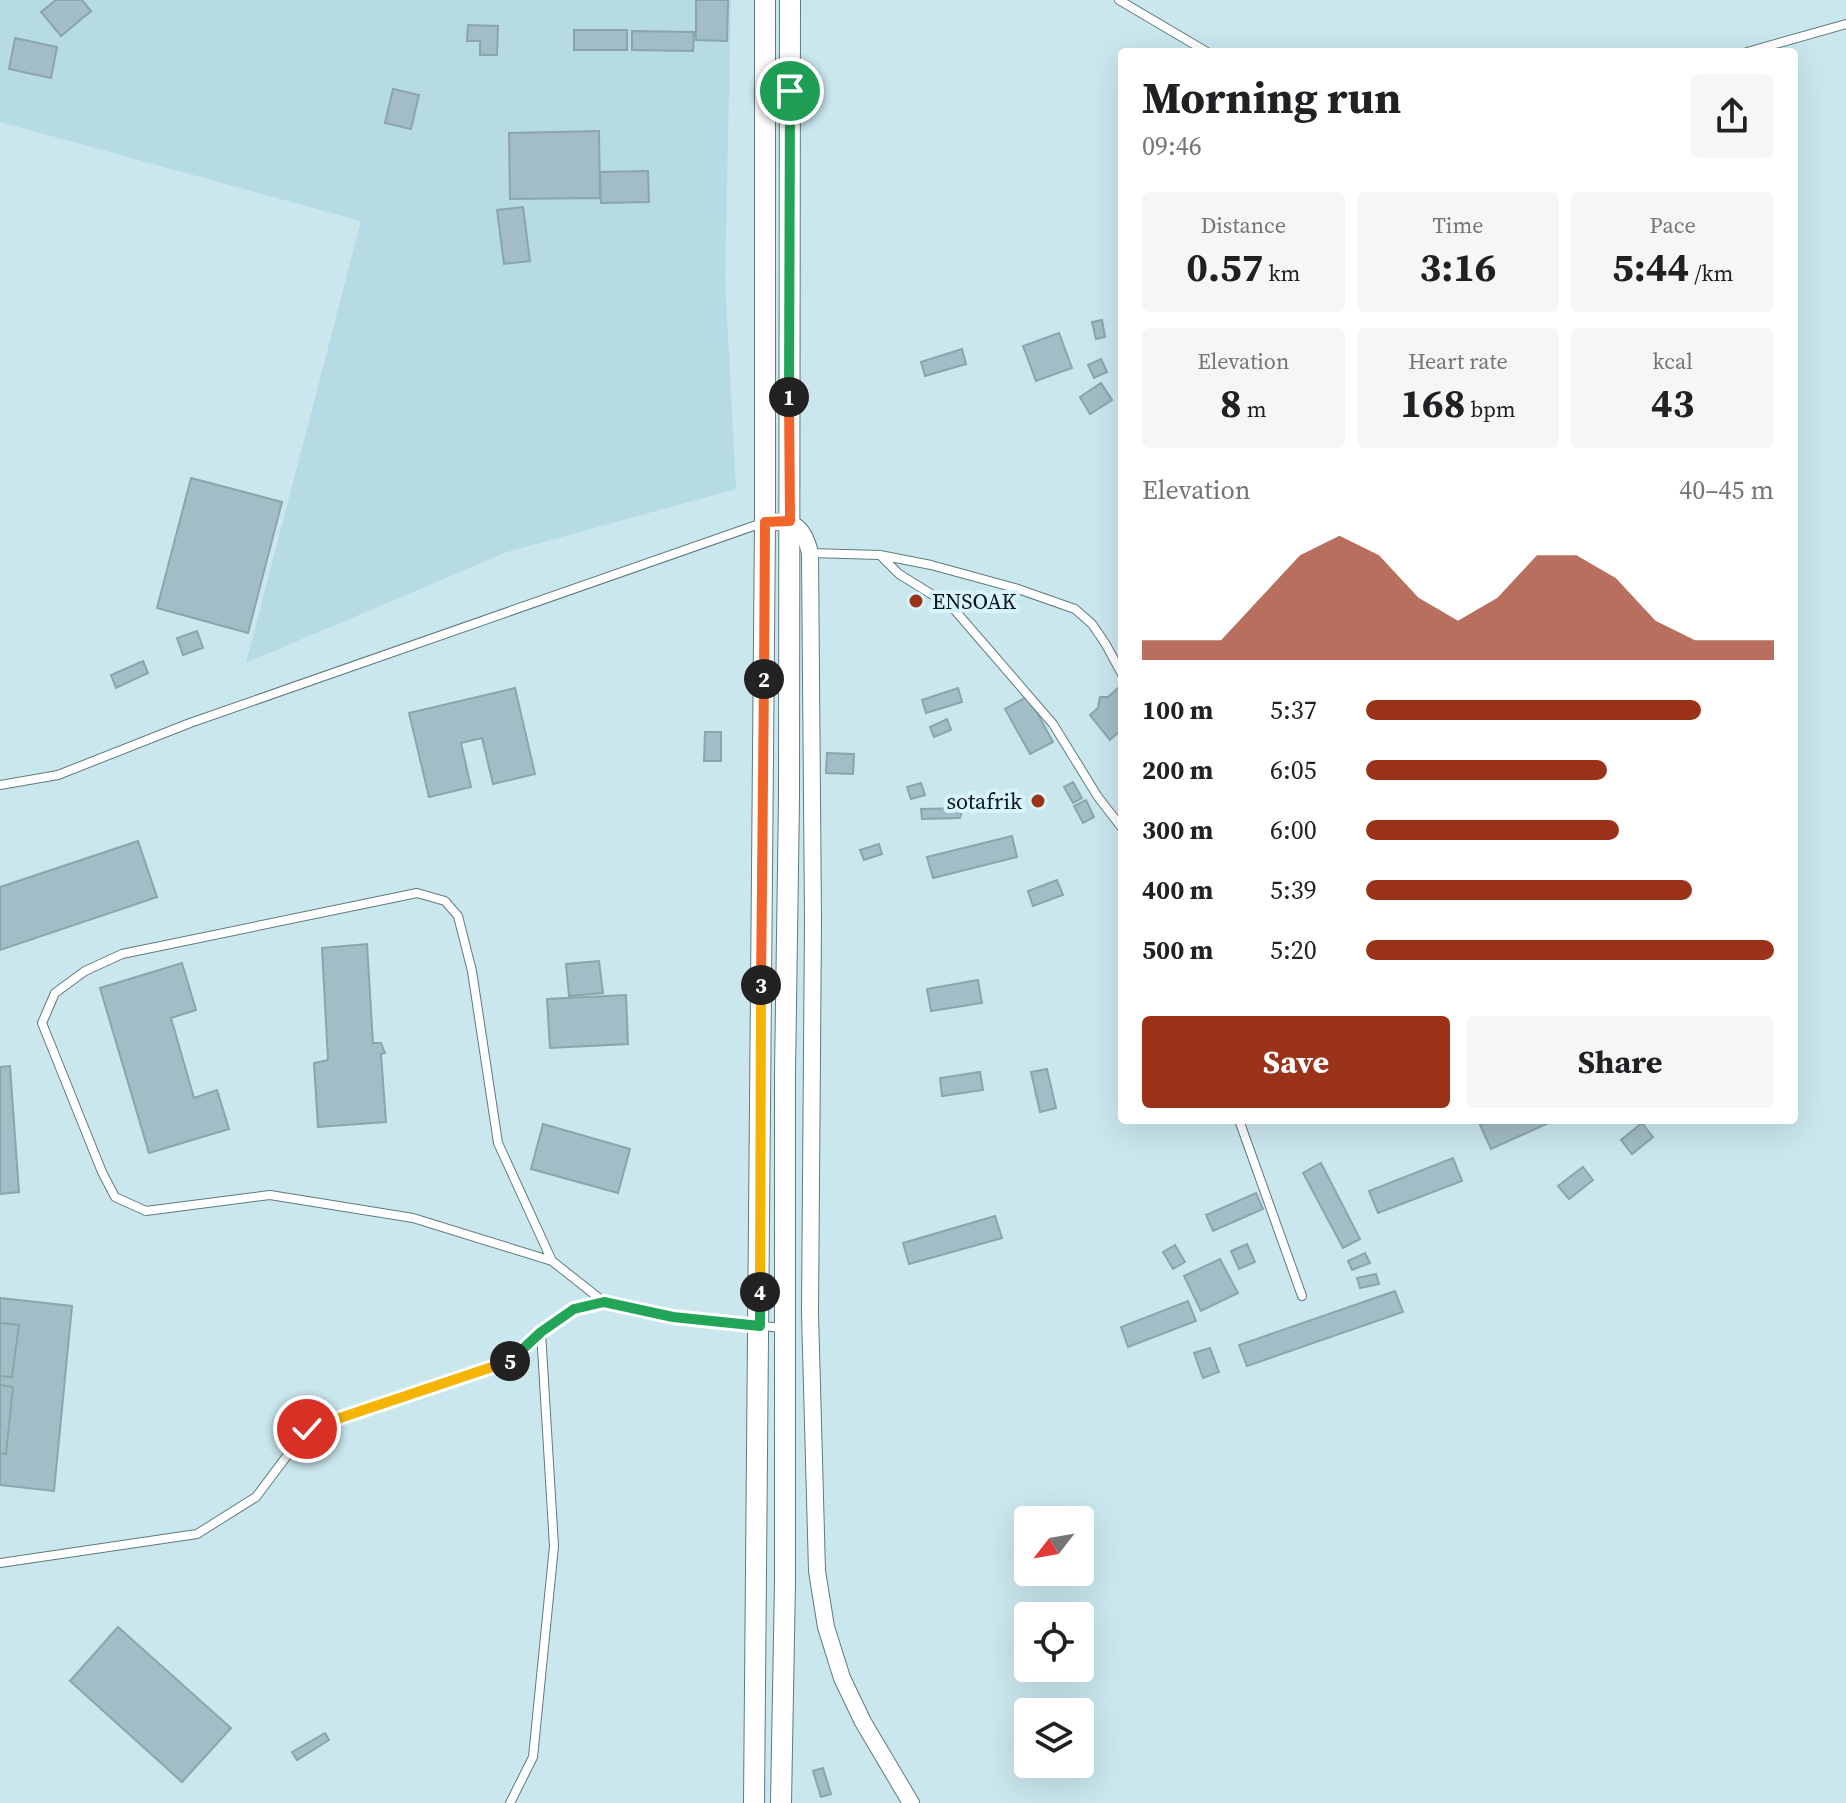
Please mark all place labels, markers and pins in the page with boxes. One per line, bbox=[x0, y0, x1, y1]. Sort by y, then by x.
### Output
pin bbox=[756, 57, 824, 125]
pin: 1 bbox=[769, 377, 809, 417]
place label: ENSOAK bbox=[932, 586, 1017, 616]
marker: ENSOAK bbox=[907, 592, 925, 610]
pin: 2 bbox=[744, 659, 784, 699]
place label: sotafrik bbox=[947, 786, 1023, 816]
marker: sotafrik bbox=[1029, 792, 1047, 810]
pin: 3 bbox=[741, 965, 781, 1005]
pin: 4 bbox=[740, 1272, 780, 1312]
pin: 5 bbox=[490, 1341, 530, 1381]
pin bbox=[273, 1395, 341, 1463]

